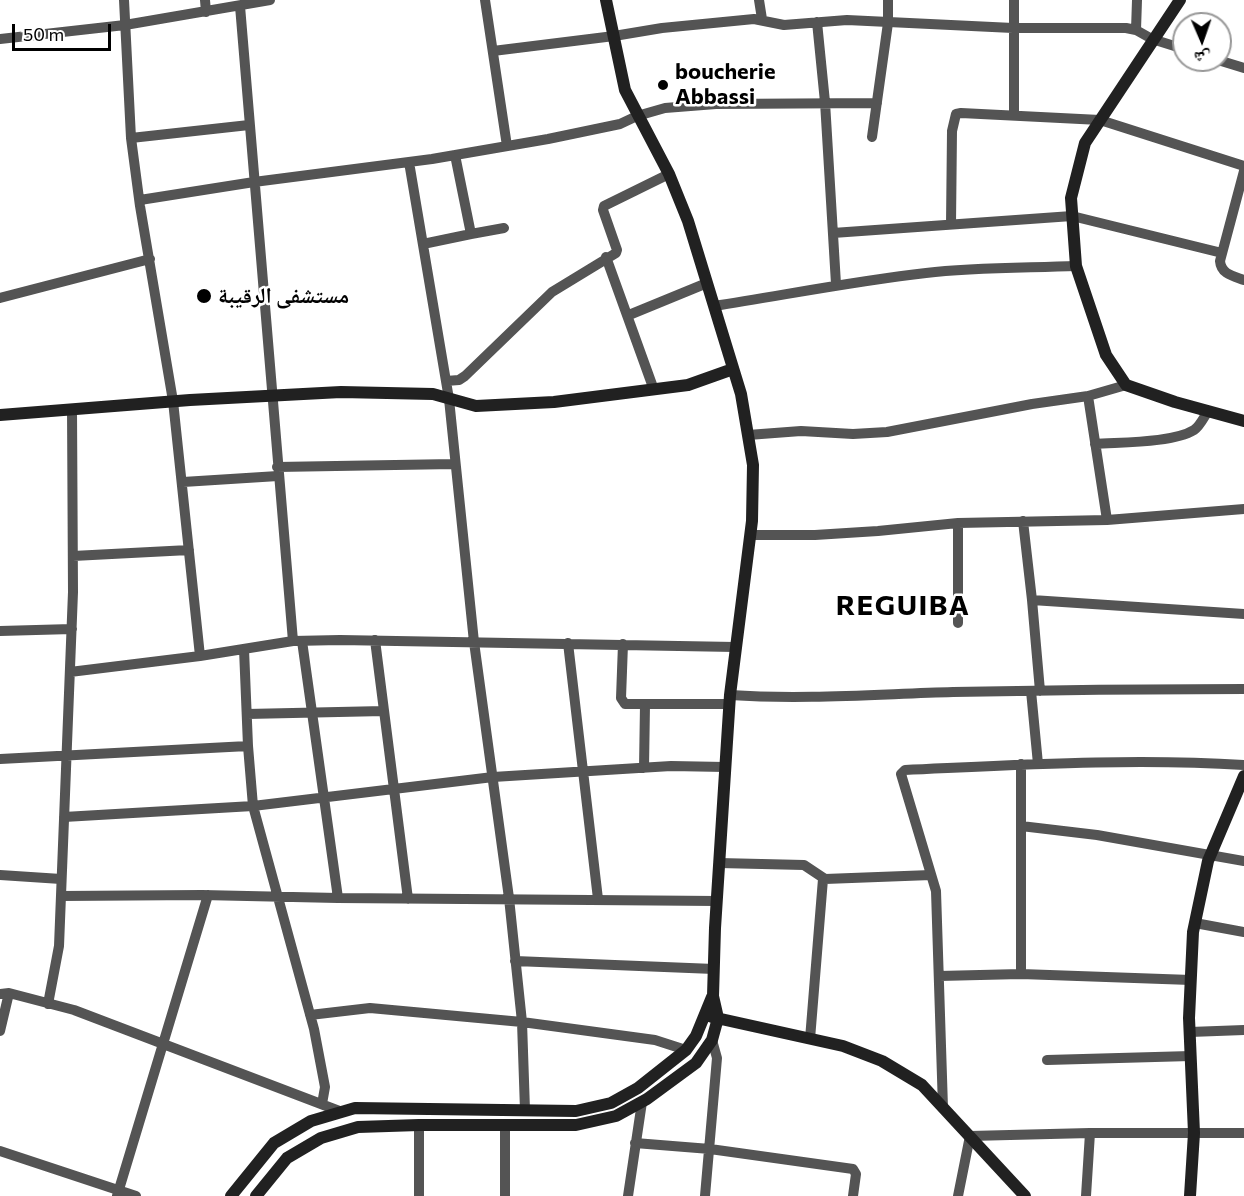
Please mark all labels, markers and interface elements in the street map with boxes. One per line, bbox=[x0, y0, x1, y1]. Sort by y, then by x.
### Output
scale bar bbox=[15, 12, 114, 50]
north arrow bbox=[1172, 12, 1232, 72]
text: 50 m bbox=[23, 23, 64, 45]
text: ش bbox=[1194, 49, 1211, 68]
place label: boucherie Abbassi bbox=[675, 59, 775, 110]
marker: boucherie Abbassi bbox=[656, 78, 670, 92]
place label: مستشفى الرقيبة bbox=[218, 283, 349, 309]
marker: مستشفى الرقيبة bbox=[195, 287, 213, 305]
district label: REGUIBA bbox=[836, 589, 970, 623]

